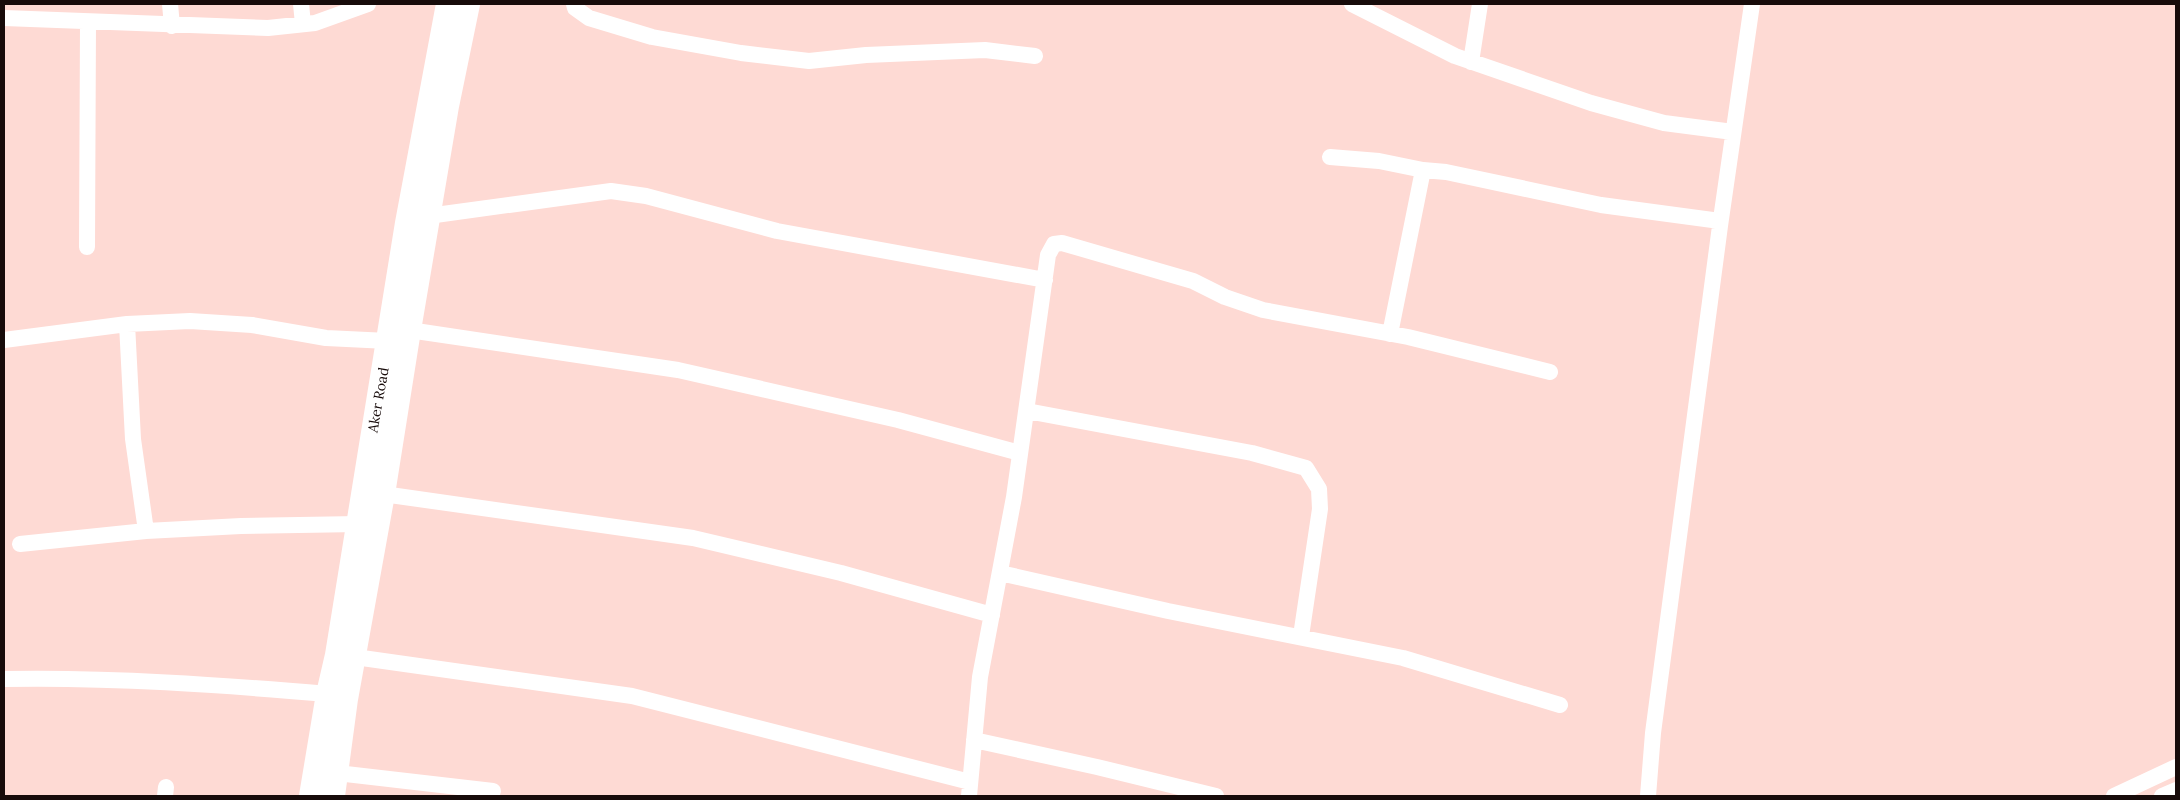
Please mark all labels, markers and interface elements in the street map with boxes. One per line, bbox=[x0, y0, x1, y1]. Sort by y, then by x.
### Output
street label: Aker Road bbox=[363, 366, 393, 435]

